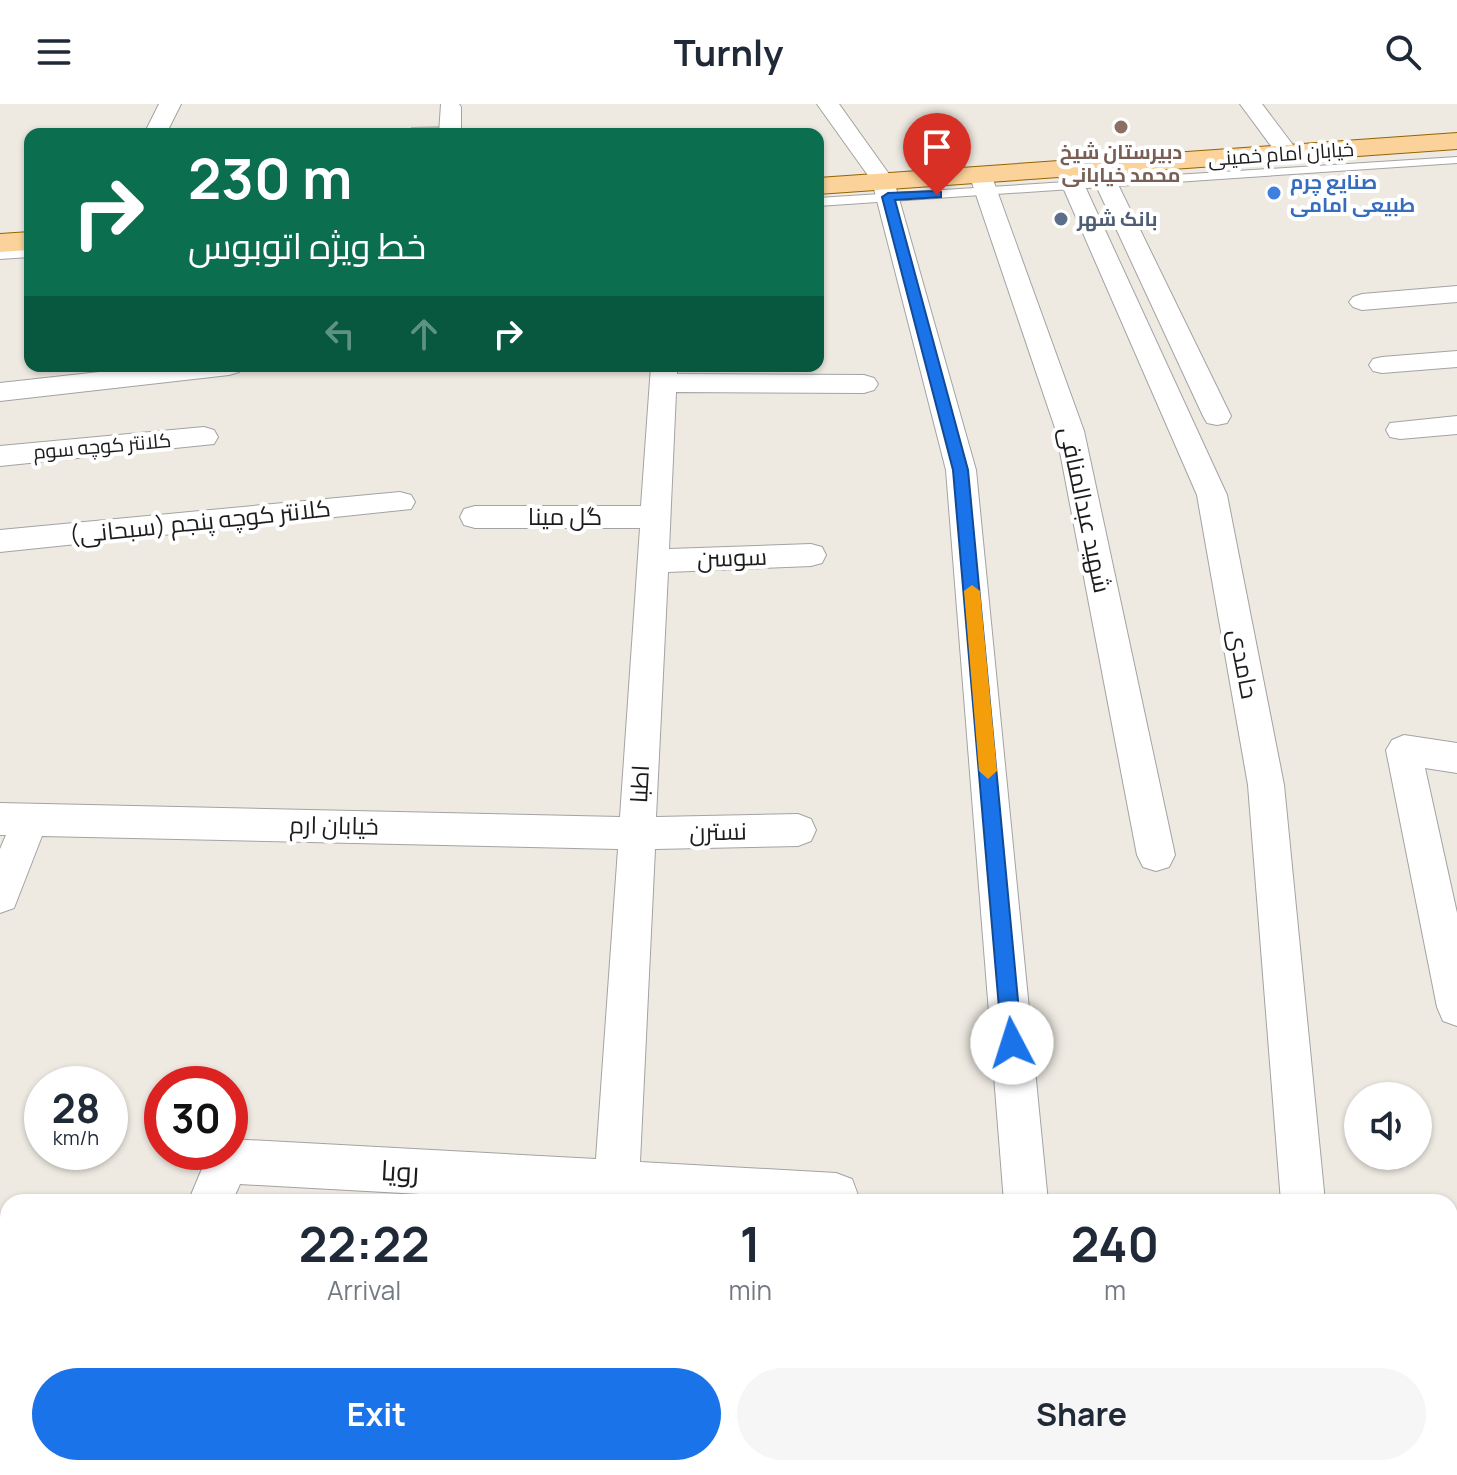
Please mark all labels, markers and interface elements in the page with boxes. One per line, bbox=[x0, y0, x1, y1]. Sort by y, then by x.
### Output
text: Turnly bbox=[674, 28, 783, 77]
icon: menu bbox=[32, 30, 76, 74]
icon: search bbox=[1381, 30, 1425, 74]
pin bbox=[903, 113, 971, 195]
marker: دبیرستان شیخ محمد خیابانی bbox=[1112, 118, 1130, 136]
icon: arrive bbox=[915, 125, 959, 169]
street label: خیابان امام خمینی bbox=[1207, 135, 1355, 173]
place label: دبیرستان شیخ محمد خیابانی bbox=[1060, 138, 1182, 188]
text: 230 m bbox=[188, 139, 352, 216]
icon: right bbox=[56, 160, 160, 264]
place label: صنایع چرم طبیعی امامی bbox=[1290, 168, 1415, 218]
marker: صنایع چرم طبیعی امامی bbox=[1265, 184, 1283, 202]
place label: بانک شهر bbox=[1076, 205, 1157, 232]
marker: بانک شهر bbox=[1052, 210, 1070, 228]
text: خط ویژه اتوبوس bbox=[188, 221, 426, 270]
icon: left bbox=[318, 312, 362, 356]
icon: ahead bbox=[402, 312, 446, 356]
icon: right bbox=[486, 312, 530, 356]
street label: شهید عبدالمنافی bbox=[1053, 424, 1120, 596]
street label: کلانتر کوچه سوم bbox=[32, 426, 172, 466]
street label: کلانتر کوچه پنجم (سبحانی) bbox=[68, 490, 332, 552]
street label: گل مینا bbox=[528, 499, 602, 532]
street label: سوسن bbox=[696, 539, 767, 574]
street label: حامدی bbox=[1222, 626, 1267, 701]
street label: اطبا bbox=[621, 764, 656, 804]
street label: خیابان ارم bbox=[289, 807, 379, 843]
street label: نسترن bbox=[689, 814, 747, 847]
position arrow bbox=[970, 1001, 1054, 1085]
speed limit sign: 30 bbox=[144, 1066, 248, 1170]
text: 28 bbox=[52, 1080, 100, 1135]
map controls bbox=[1344, 1082, 1432, 1170]
button: sound bbox=[1344, 1082, 1432, 1170]
text: km/h bbox=[53, 1124, 99, 1151]
street label: رویا bbox=[380, 1150, 420, 1190]
text: 22:22 bbox=[299, 1211, 430, 1276]
text: 1 bbox=[740, 1211, 761, 1276]
text: 240 bbox=[1071, 1211, 1159, 1276]
text: Arrival bbox=[327, 1272, 401, 1308]
text: min bbox=[728, 1272, 772, 1308]
text: m bbox=[1104, 1272, 1126, 1308]
button: Exit bbox=[32, 1368, 721, 1460]
button: Share bbox=[737, 1368, 1426, 1460]

